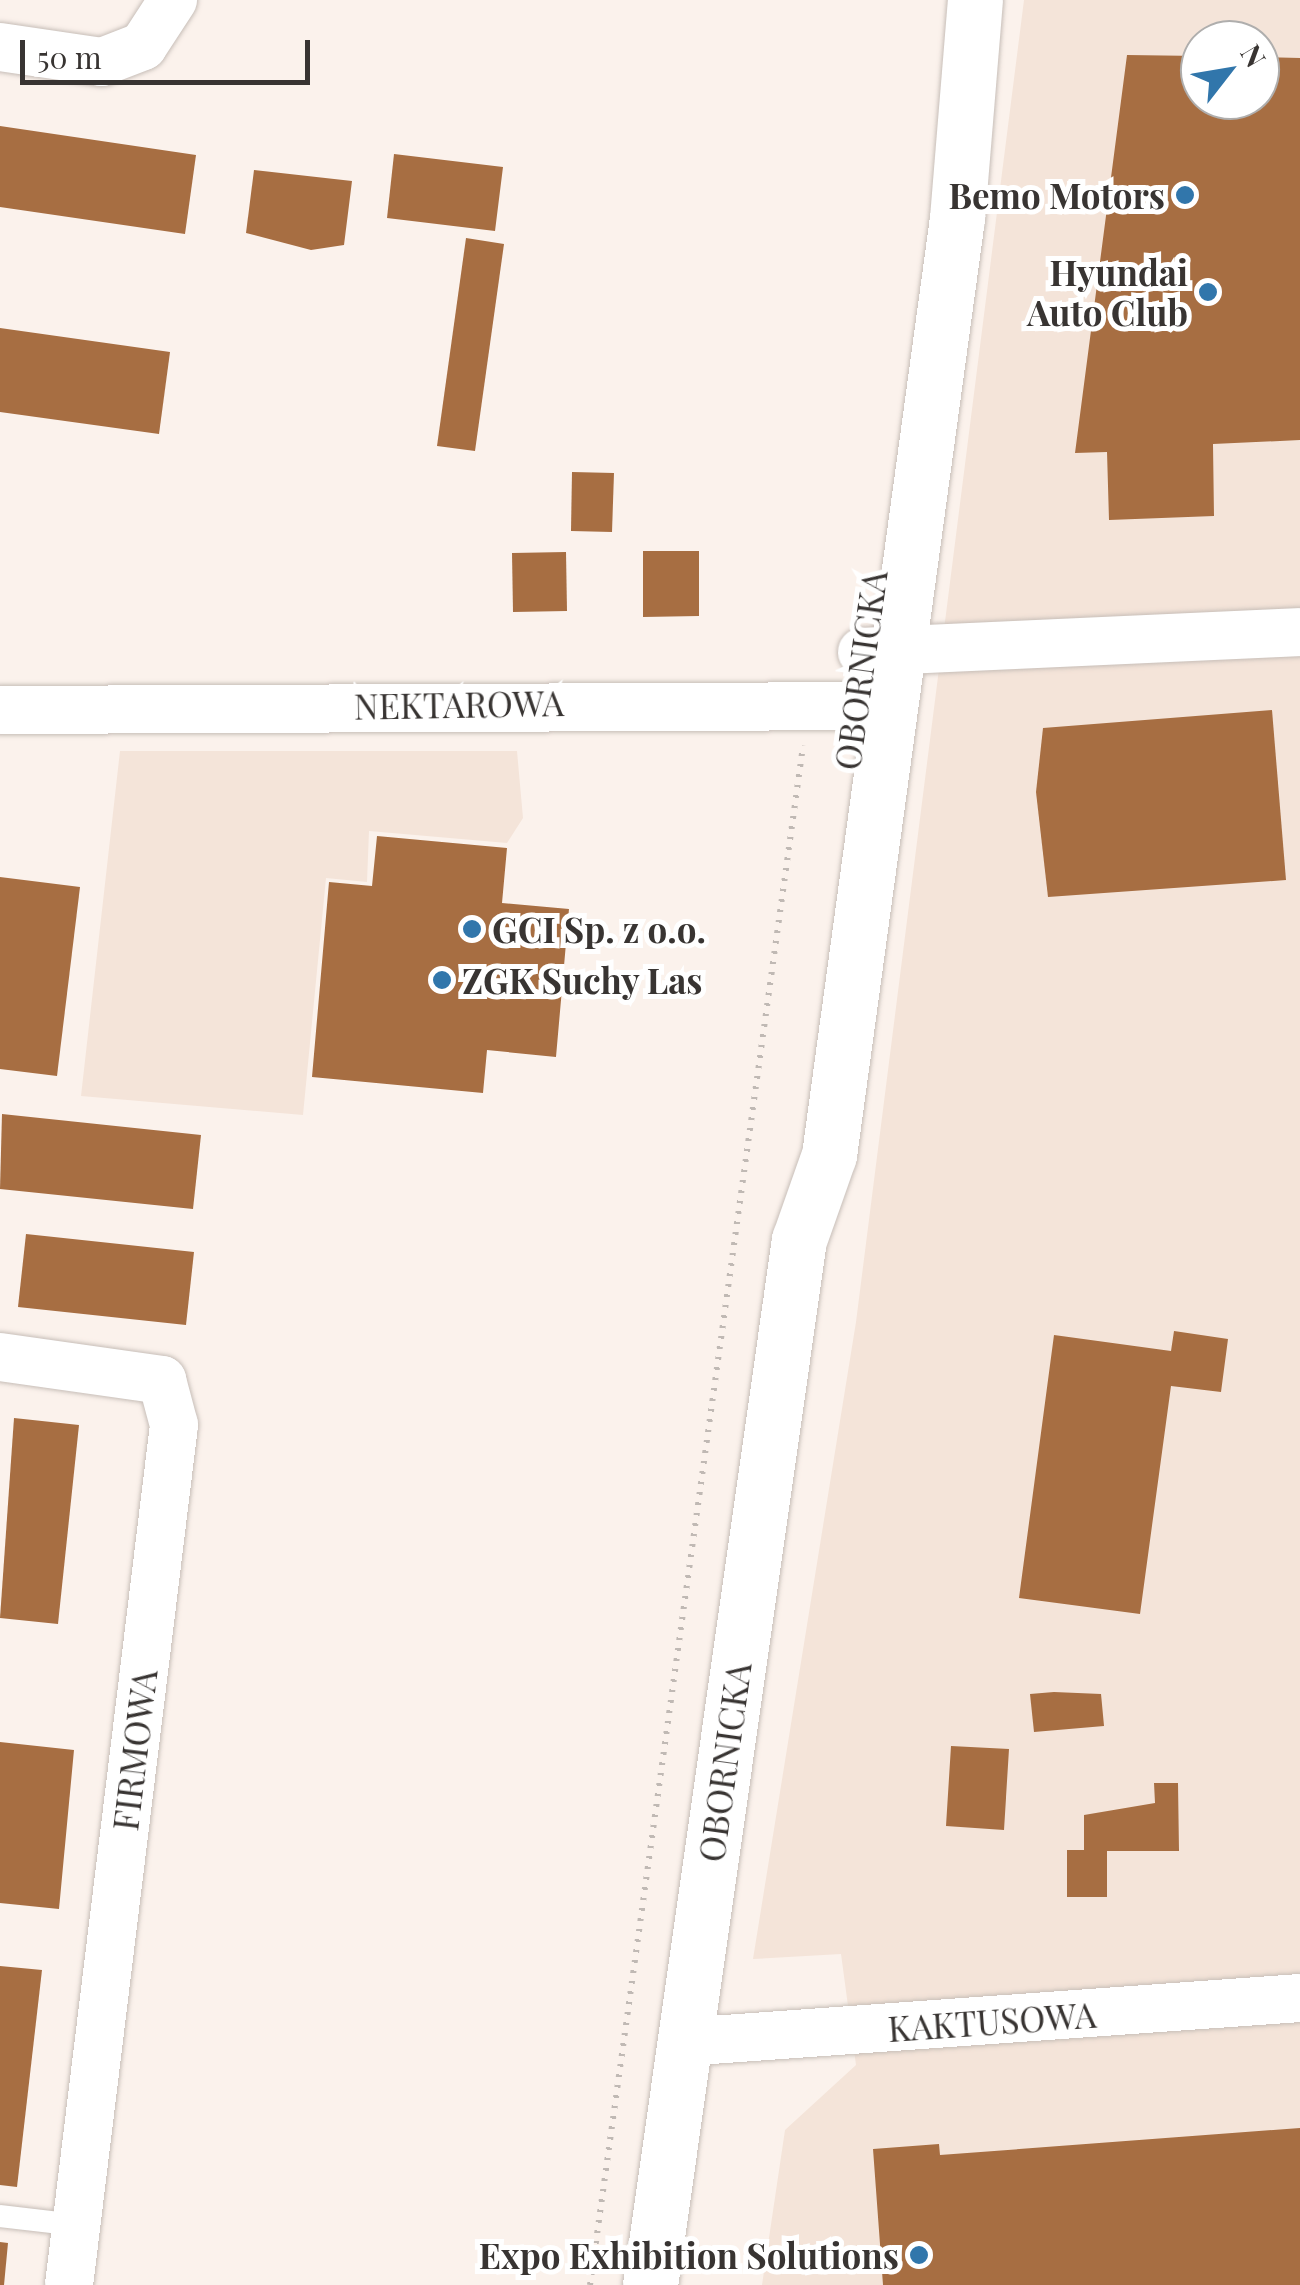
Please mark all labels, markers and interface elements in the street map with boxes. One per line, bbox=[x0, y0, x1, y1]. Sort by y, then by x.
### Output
scale bar bbox=[25, 20, 315, 82]
north arrow bbox=[1180, 20, 1280, 120]
text: 50 m bbox=[37, 37, 102, 77]
text: N bbox=[1233, 37, 1275, 74]
place label: Bemo Motors bbox=[948, 174, 1165, 216]
marker: Bemo Motors bbox=[1174, 184, 1196, 206]
place label: Hyundai Auto Club bbox=[1027, 251, 1188, 333]
marker: Hyundai Auto Club bbox=[1197, 281, 1219, 303]
street label: OBORNICKA bbox=[825, 567, 895, 773]
street label: NEKTAROWA bbox=[353, 681, 565, 727]
place label: GCI Sp. z o.o. bbox=[492, 908, 706, 950]
marker: GCI Sp. z o.o. bbox=[461, 918, 483, 940]
place label: ZGK Suchy Las bbox=[462, 959, 704, 1001]
marker: ZGK Suchy Las bbox=[431, 969, 453, 991]
street label: OBORNICKA bbox=[689, 1659, 759, 1865]
street label: FIRMOWA bbox=[103, 1667, 165, 1833]
street label: KAKTUSOWA bbox=[886, 1993, 1098, 2049]
place label: Expo Exhibition Solutions bbox=[479, 2234, 899, 2276]
marker: Expo Exhibition Solutions bbox=[908, 2244, 930, 2266]

